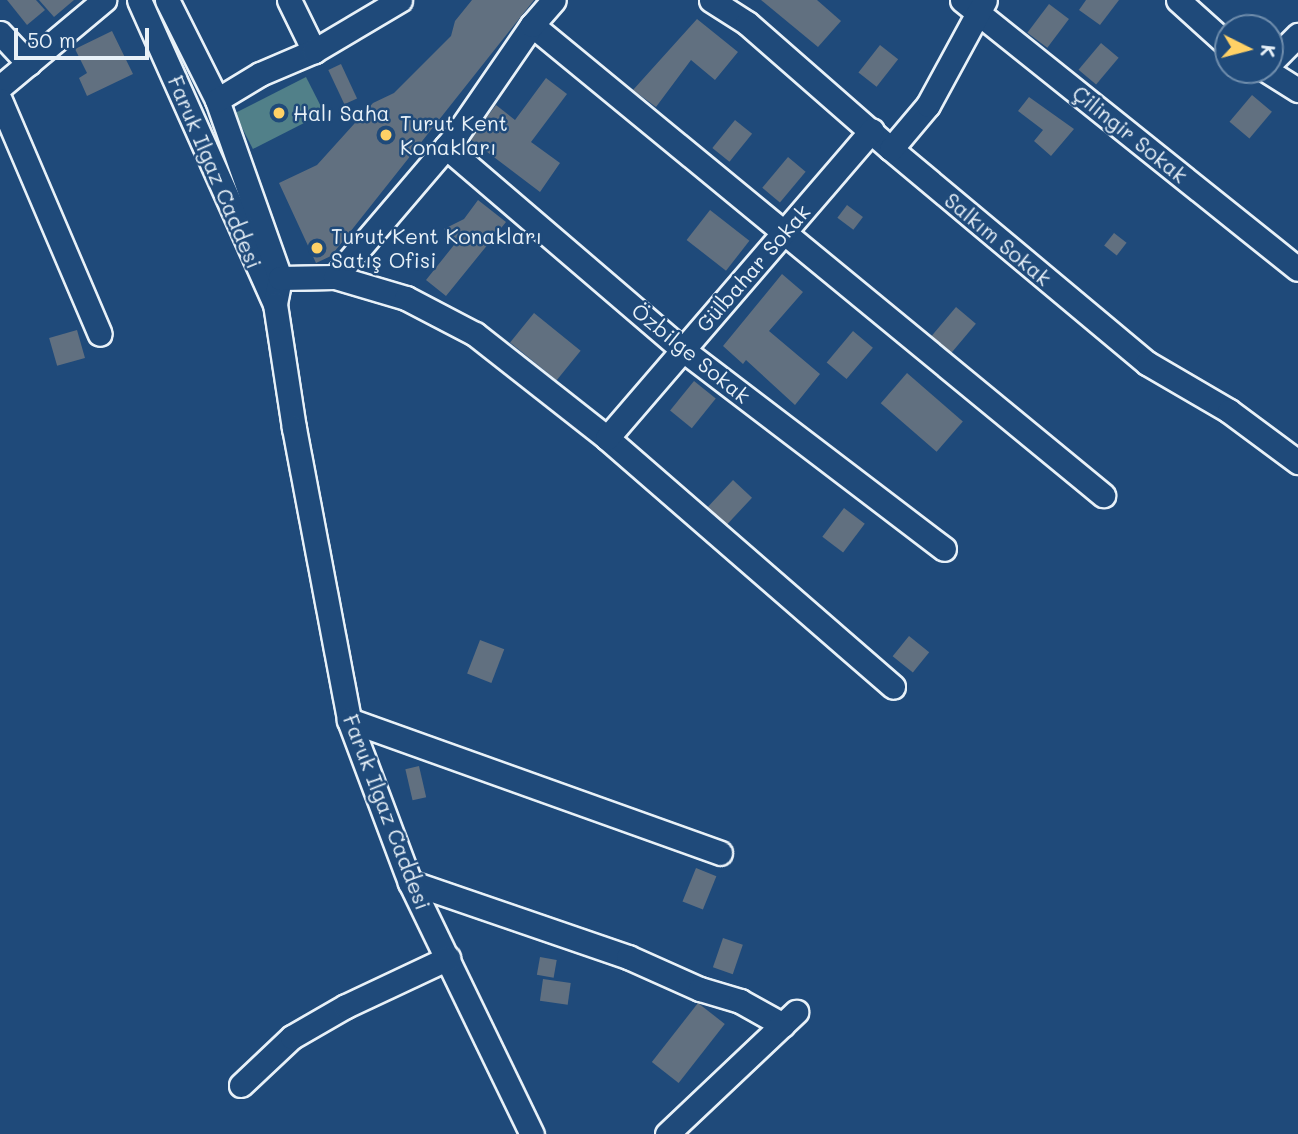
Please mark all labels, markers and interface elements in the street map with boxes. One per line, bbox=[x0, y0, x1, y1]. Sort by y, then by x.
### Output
scale bar bbox=[18, 14, 152, 58]
north arrow bbox=[1214, 14, 1284, 84]
text: 50 m bbox=[27, 26, 76, 53]
text: K bbox=[1255, 44, 1281, 59]
street label: Faruk Ilgaz Caddesi bbox=[163, 72, 267, 272]
street label: Çilingir Sokak bbox=[1068, 80, 1192, 188]
place label: Halı Saha bbox=[293, 100, 389, 126]
marker: Halı Saha bbox=[271, 105, 287, 121]
place label: Turut Kent Konakları bbox=[400, 110, 508, 160]
marker: Turut Kent Konakları bbox=[378, 127, 394, 143]
street label: Salkım Sokak bbox=[940, 187, 1056, 291]
street label: Gülbahar Sokak bbox=[691, 199, 815, 337]
place label: Turut Kent Konakları Satış Ofisi bbox=[331, 223, 542, 273]
marker: Turut Kent Konakları Satış Ofisi bbox=[309, 240, 325, 256]
street label: Özbilge Sokak bbox=[627, 298, 755, 408]
street label: Faruk Ilgaz Caddesi bbox=[338, 711, 436, 913]

